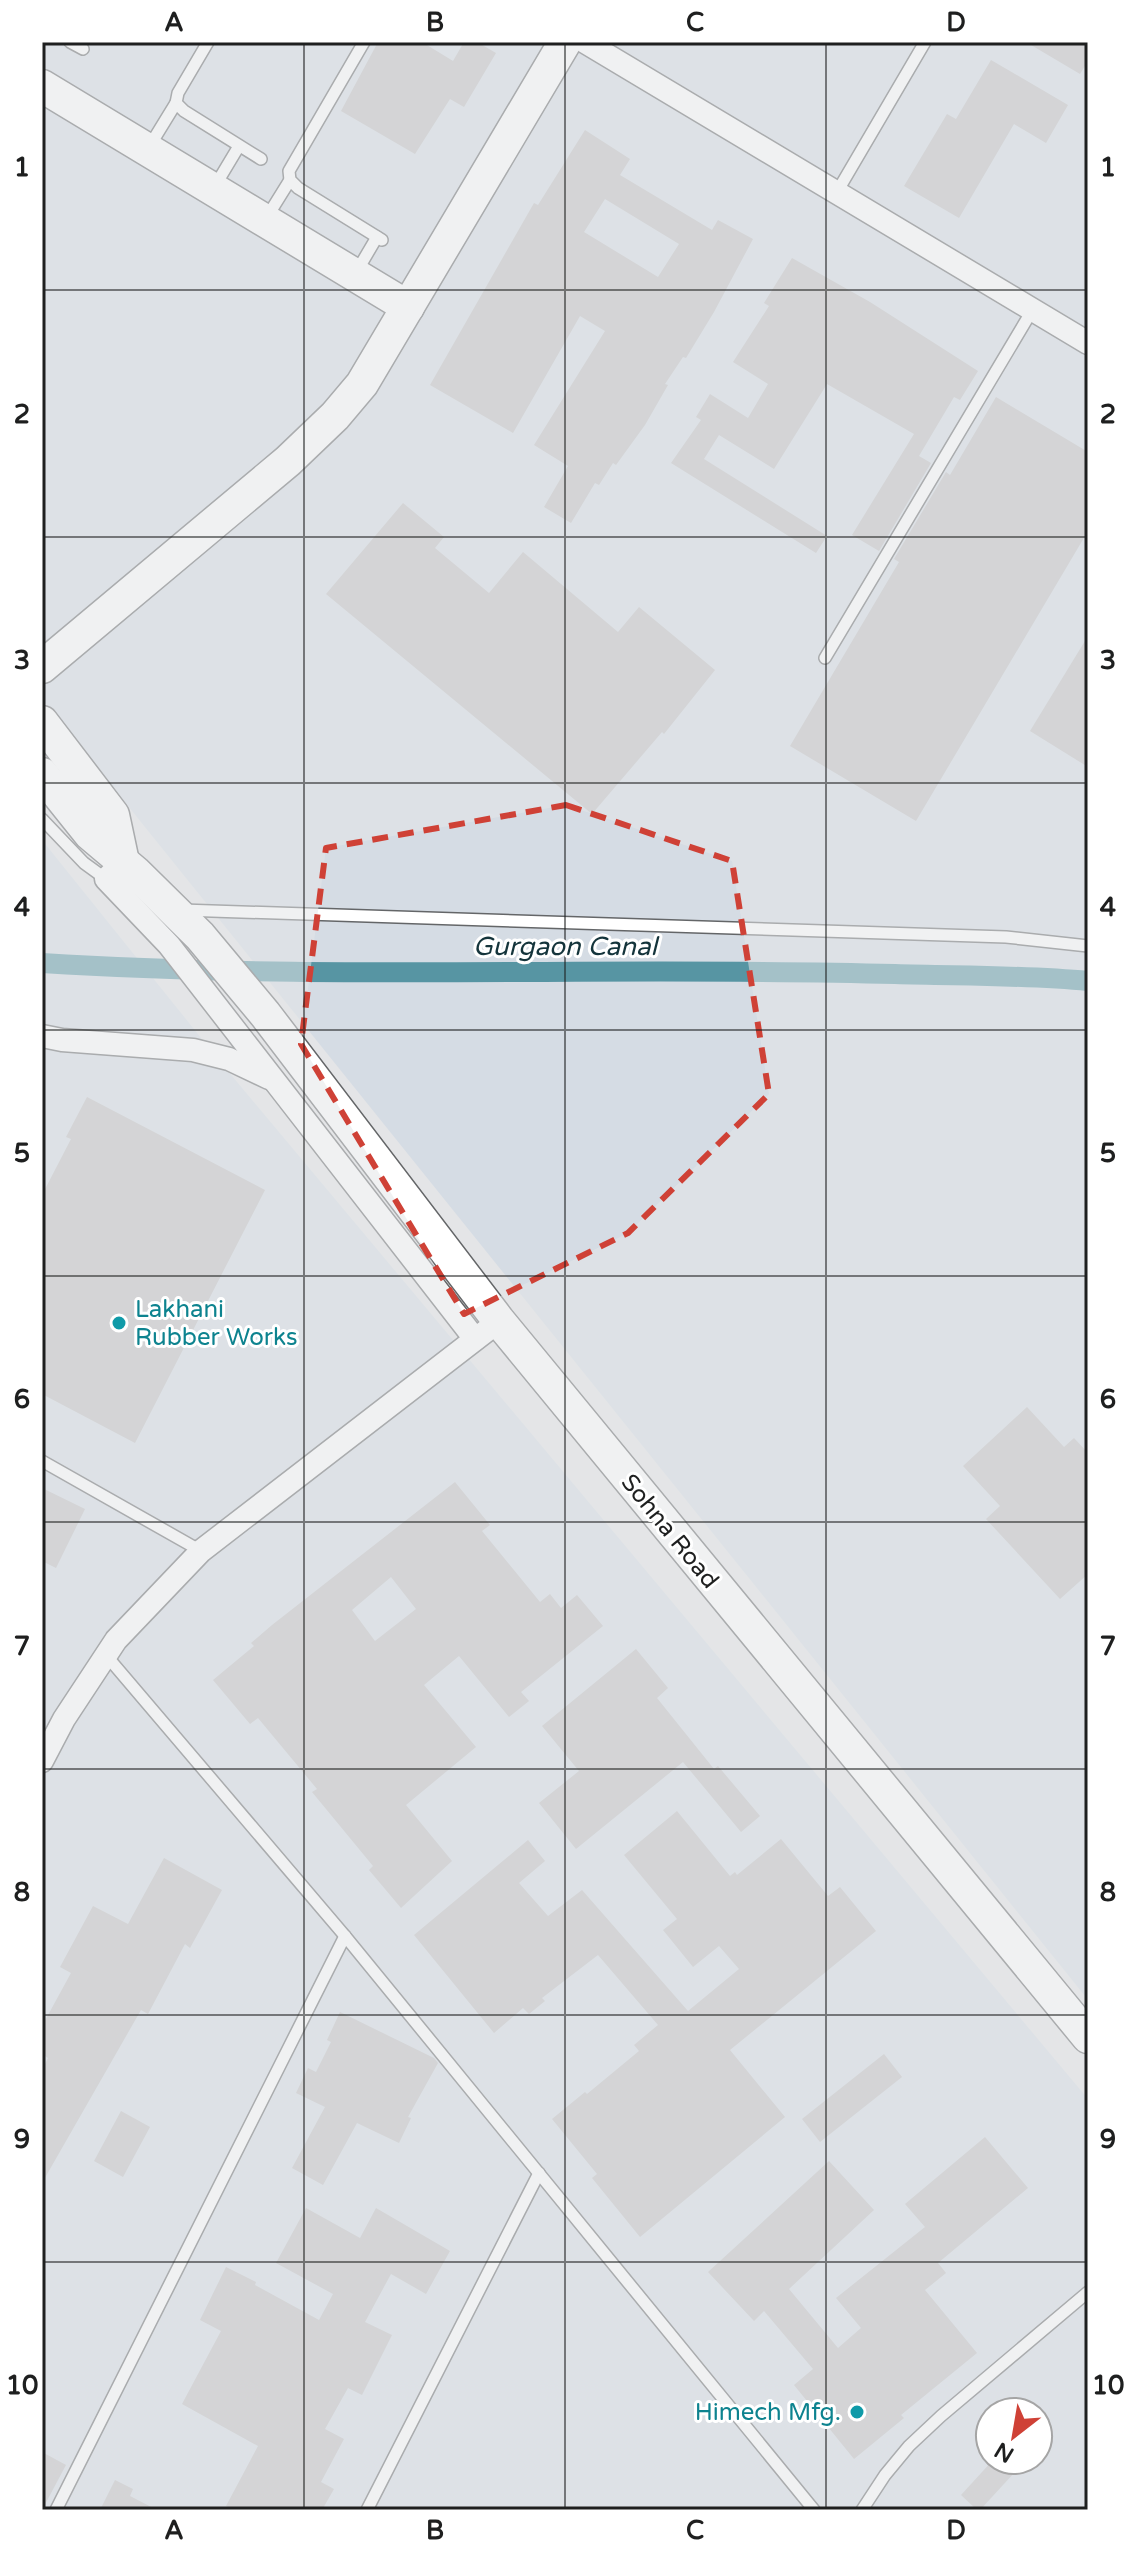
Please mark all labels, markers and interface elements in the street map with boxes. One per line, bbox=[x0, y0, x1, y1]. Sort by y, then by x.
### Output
text: A bbox=[164, 7, 184, 38]
text: B bbox=[426, 7, 444, 38]
text: C bbox=[686, 7, 704, 38]
text: D bbox=[946, 7, 966, 38]
text: 1 bbox=[14, 152, 30, 183]
text: 1 bbox=[1100, 152, 1116, 183]
text: 2 bbox=[14, 399, 30, 430]
text: 2 bbox=[1100, 399, 1116, 430]
text: 3 bbox=[14, 645, 30, 676]
text: 3 bbox=[1100, 645, 1116, 676]
text: 4 bbox=[14, 892, 30, 923]
text: 4 bbox=[1100, 892, 1116, 923]
water label: Gurgaon Canal bbox=[473, 931, 661, 962]
text: 5 bbox=[14, 1138, 30, 1169]
text: 5 bbox=[1100, 1138, 1116, 1169]
place label: Lakhani Rubber Works bbox=[135, 1295, 297, 1352]
marker: Lakhani Rubber Works bbox=[110, 1314, 128, 1332]
text: 6 bbox=[14, 1384, 30, 1415]
text: 6 bbox=[1100, 1384, 1116, 1415]
street label: Sohna Road bbox=[615, 1468, 725, 1594]
text: 7 bbox=[14, 1631, 30, 1662]
text: 7 bbox=[1100, 1631, 1116, 1662]
text: 8 bbox=[14, 1877, 30, 1908]
text: 8 bbox=[1100, 1877, 1116, 1908]
text: 9 bbox=[14, 2124, 30, 2155]
text: 9 bbox=[1100, 2124, 1116, 2155]
text: 10 bbox=[6, 2370, 38, 2401]
text: 10 bbox=[1092, 2370, 1124, 2401]
north arrow bbox=[974, 2396, 1054, 2476]
place label: Himech Mfg. bbox=[695, 2398, 841, 2427]
marker: Himech Mfg. bbox=[848, 2403, 866, 2421]
text: N bbox=[990, 2437, 1018, 2468]
text: A bbox=[164, 2515, 184, 2546]
text: B bbox=[426, 2515, 444, 2546]
text: C bbox=[686, 2515, 704, 2546]
text: D bbox=[946, 2515, 966, 2546]

